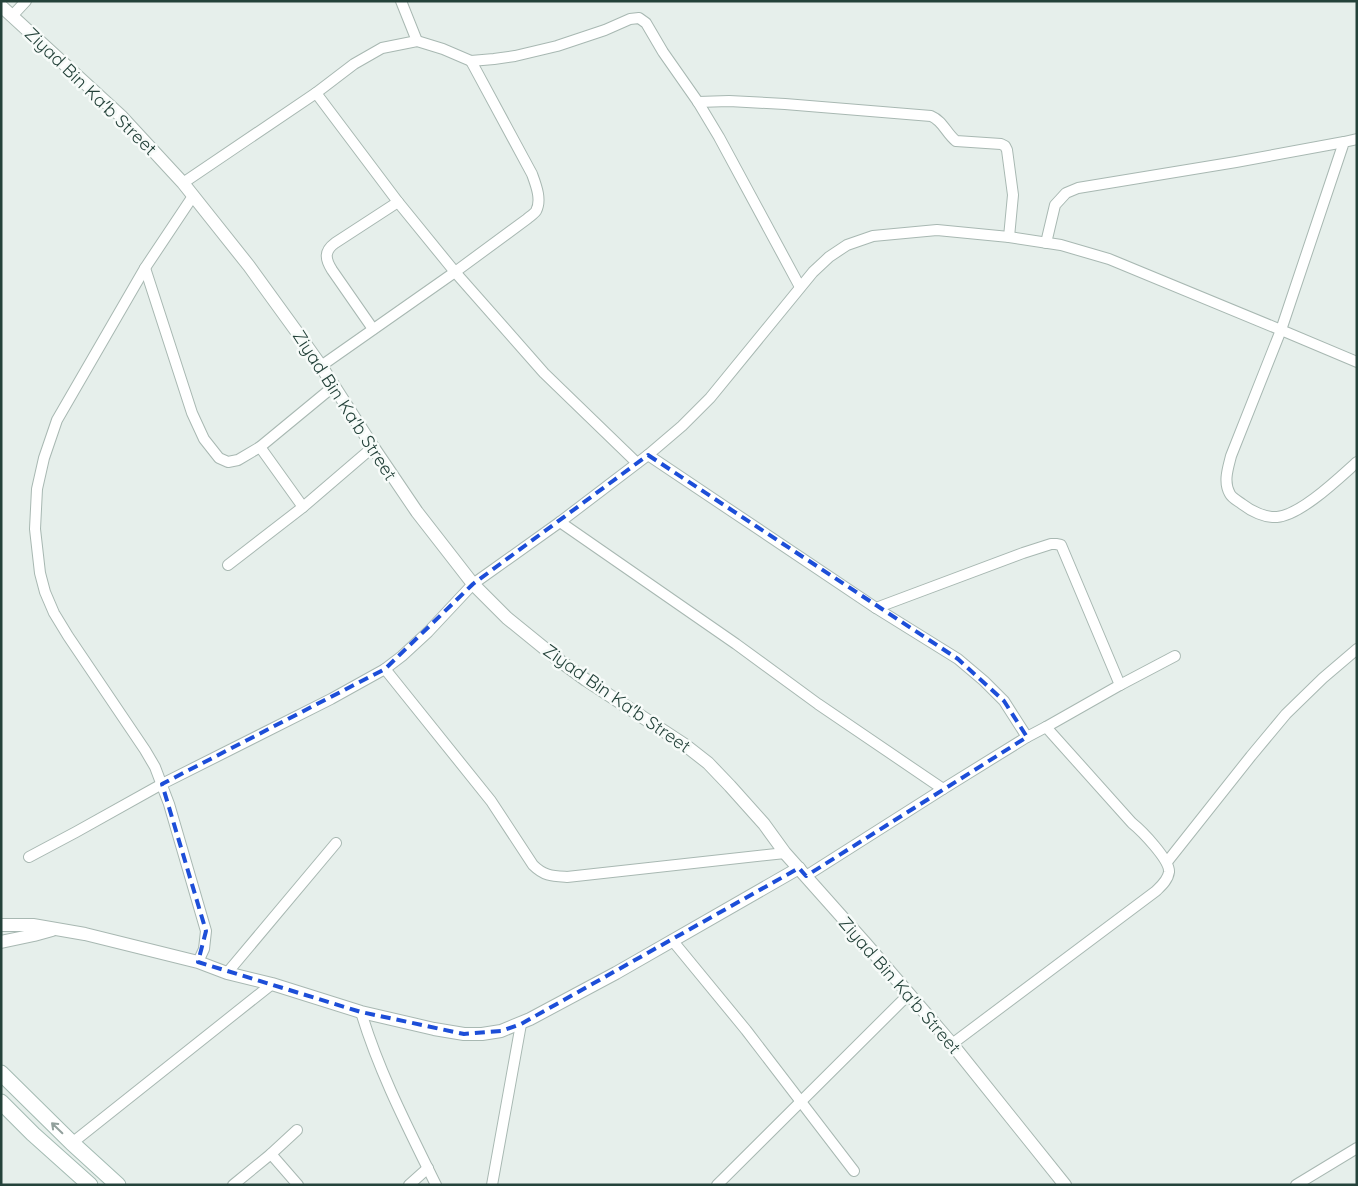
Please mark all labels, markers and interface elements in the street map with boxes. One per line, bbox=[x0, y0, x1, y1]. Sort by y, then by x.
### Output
street label: Ziyad Bin Ka'b Street bbox=[20, 22, 162, 160]
street label: Ziyad Bin Ka'b Street bbox=[288, 325, 402, 485]
street label: Ziyad Bin Ka'b Street bbox=[539, 638, 695, 758]
street label: Ziyad Bin Ka'b Street bbox=[834, 911, 966, 1059]
one-way arrow bbox=[50, 1122, 63, 1134]

